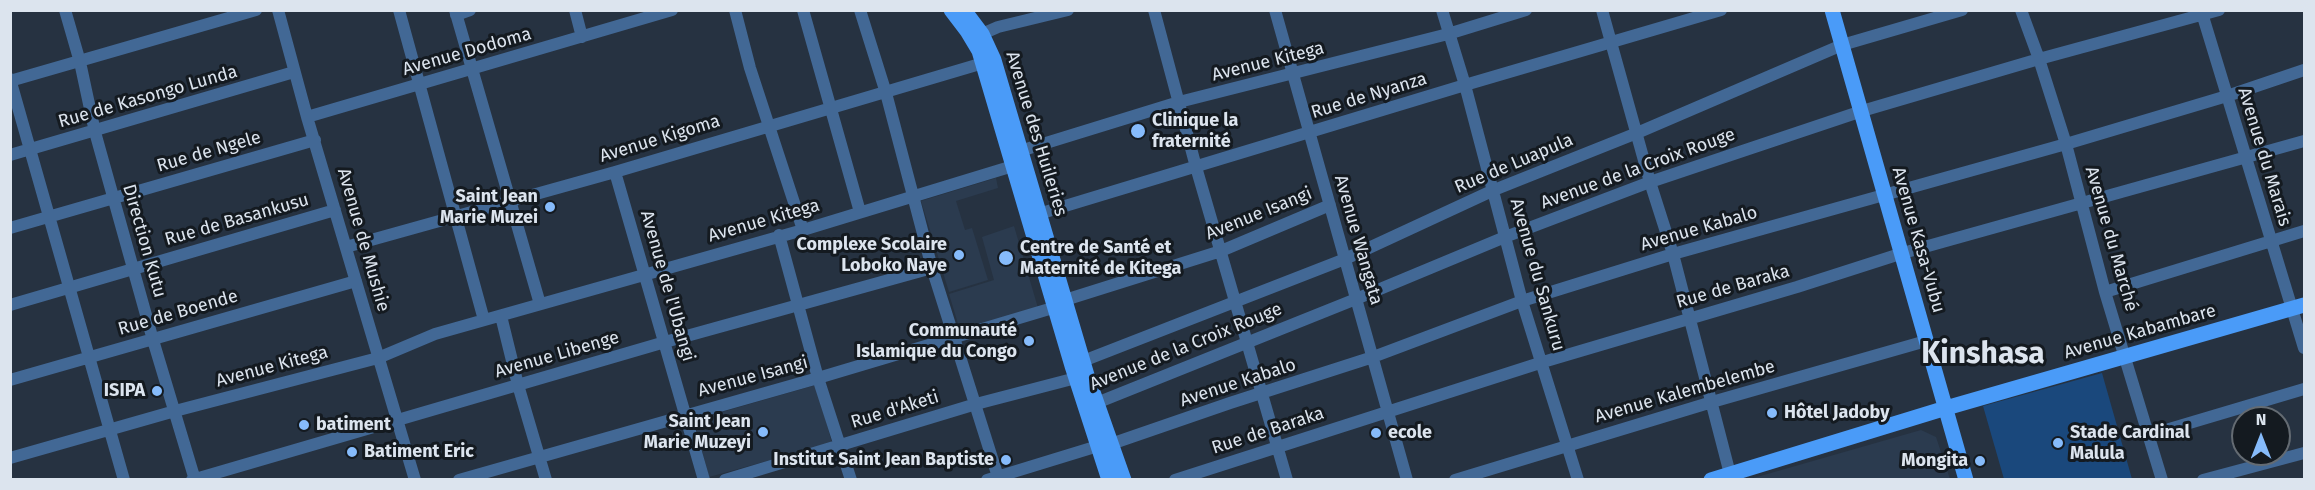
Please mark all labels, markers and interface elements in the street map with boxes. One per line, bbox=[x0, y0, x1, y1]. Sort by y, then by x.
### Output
street label: Avenue Dodoma bbox=[400, 23, 534, 81]
street label: Avenue Kitega bbox=[1210, 38, 1326, 86]
street label: Avenue des Huileries bbox=[1001, 49, 1071, 219]
street label: Rue de Kasongo Lunda bbox=[56, 61, 240, 133]
street label: Rue de Nyanza bbox=[1309, 68, 1429, 124]
street label: Avenue du Marais bbox=[2233, 85, 2295, 229]
street label: Avenue Kigoma bbox=[597, 110, 723, 168]
place label: Clinique la fraternité bbox=[1152, 110, 1238, 152]
marker: Clinique la fraternité bbox=[1129, 122, 1147, 140]
street label: Avenue de la Croix Rouge bbox=[1538, 124, 1738, 214]
street label: Rue de Ngele bbox=[154, 127, 264, 177]
street label: Rue de Luapula bbox=[1452, 129, 1576, 199]
street label: Avenue du Marché bbox=[2080, 164, 2142, 314]
street label: Avenue Kasa-Vubu bbox=[1887, 165, 1949, 315]
street label: Avenue de Mushie bbox=[332, 166, 394, 314]
street label: Avenue Wangata bbox=[1329, 173, 1387, 307]
street label: Direction Kutu bbox=[118, 182, 170, 300]
street label: Avenue Isangi bbox=[1203, 183, 1315, 245]
place label: Saint Jean Marie Muzei bbox=[440, 186, 538, 228]
street label: Rue de Basankusu bbox=[162, 189, 312, 251]
street label: Avenue Kitega bbox=[706, 195, 822, 247]
street label: Avenue du Sankuru bbox=[1505, 196, 1569, 354]
marker: Saint Jean Marie Muzei bbox=[543, 200, 557, 214]
street label: Avenue Kabalo bbox=[1638, 202, 1760, 256]
street label: Avenue de l'Ubangi bbox=[635, 208, 699, 364]
place label: Complexe Scolaire Loboko Naye bbox=[797, 234, 947, 276]
place label: Centre de Santé et Maternité de Kitega bbox=[1020, 237, 1181, 280]
marker: Complexe Scolaire Loboko Naye bbox=[952, 248, 966, 262]
marker: Centre de Santé et Maternité de Kitega bbox=[997, 249, 1015, 267]
street label: Rue de Baraka bbox=[1674, 261, 1792, 313]
street label: Rue de Boende bbox=[116, 286, 240, 340]
street label: Avenue de la Croix Rouge bbox=[1087, 299, 1285, 395]
street label: Avenue Kabambare bbox=[2062, 300, 2218, 364]
place label: Communauté Islamique du Congo bbox=[856, 320, 1017, 362]
street label: Avenue Libenge bbox=[492, 327, 622, 383]
marker: Communauté Islamique du Congo bbox=[1022, 334, 1036, 348]
district label: Kinshasa bbox=[1921, 337, 2045, 373]
street label: Avenue Kitega bbox=[214, 342, 330, 392]
street label: Avenue Isangi bbox=[696, 352, 810, 402]
street label: Avenue Kabalo bbox=[1177, 354, 1299, 412]
street label: Avenue Kalembelembe bbox=[1592, 356, 1778, 428]
place label: ISIPA bbox=[104, 380, 145, 402]
marker: ISIPA bbox=[150, 384, 164, 398]
street label: Rue d'Aketi bbox=[848, 386, 942, 434]
place label: Hôtel Jadoby bbox=[1784, 402, 1889, 424]
street label: Rue de Baraka bbox=[1209, 403, 1327, 459]
marker: Hôtel Jadoby bbox=[1765, 406, 1779, 420]
north arrow bbox=[2231, 406, 2291, 466]
text: N bbox=[2256, 410, 2266, 429]
place label: Saint Jean Marie Muzeyi bbox=[644, 411, 751, 454]
place label: batiment bbox=[316, 414, 391, 436]
marker: batiment bbox=[297, 418, 311, 432]
place label: ecole bbox=[1388, 422, 1432, 444]
place label: Stade Cardinal Malula bbox=[2070, 422, 2190, 464]
marker: Saint Jean Marie Muzeyi bbox=[756, 425, 770, 439]
marker: ecole bbox=[1369, 426, 1383, 440]
marker: Stade Cardinal Malula bbox=[2051, 436, 2065, 450]
place label: Batiment Eric bbox=[364, 441, 474, 463]
marker: Batiment Eric bbox=[345, 445, 359, 459]
place label: Institut Saint Jean Baptiste bbox=[773, 449, 994, 471]
place label: Mongita bbox=[1901, 450, 1968, 472]
marker: Institut Saint Jean Baptiste bbox=[999, 453, 1013, 467]
marker: Mongita bbox=[1973, 454, 1987, 468]

